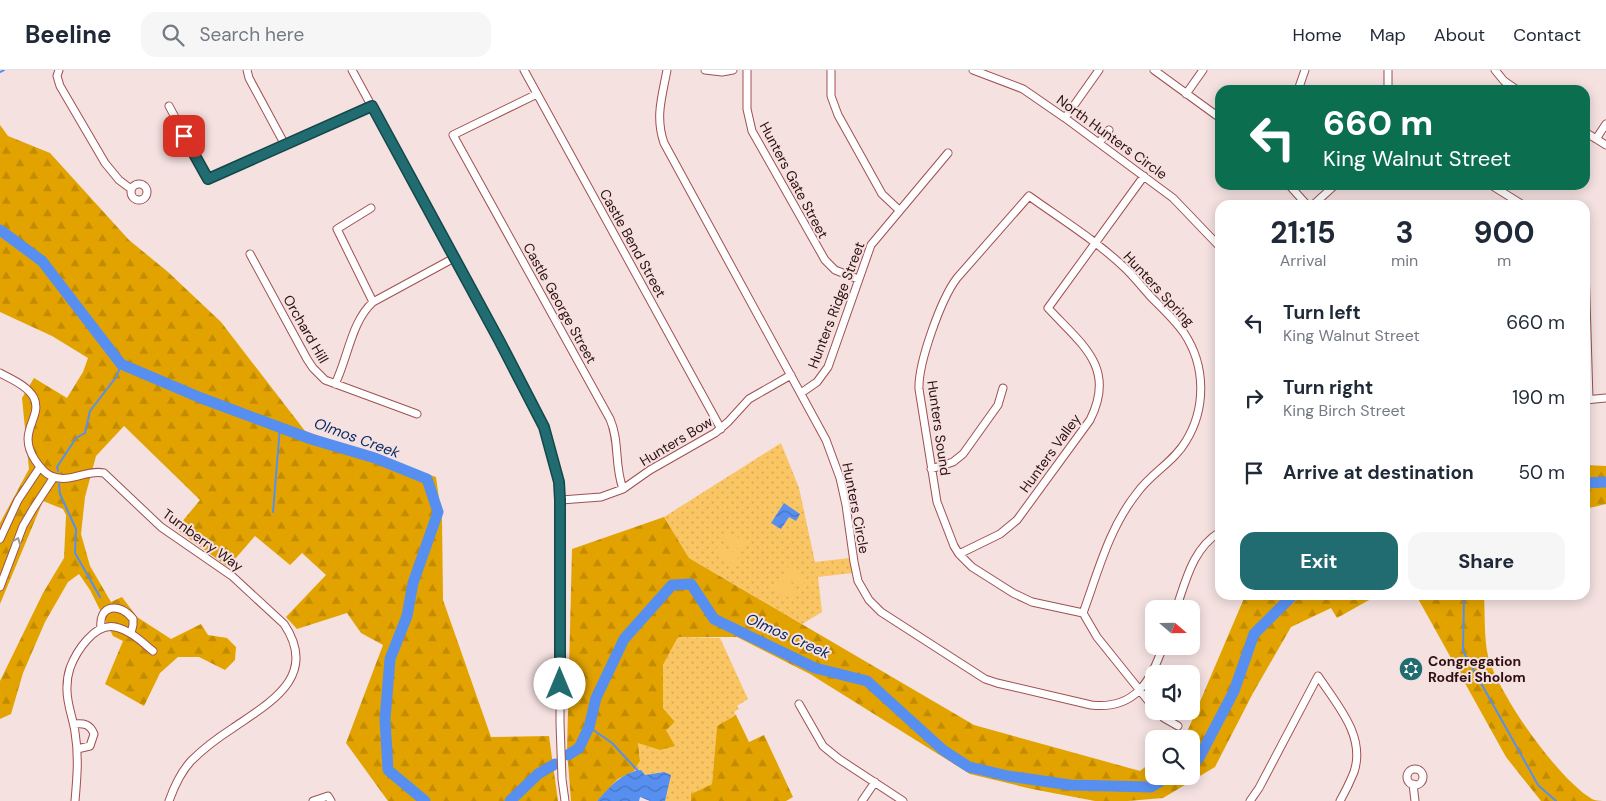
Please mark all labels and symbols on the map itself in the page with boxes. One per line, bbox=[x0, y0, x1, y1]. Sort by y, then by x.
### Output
street label: North Hunters Circle bbox=[1053, 91, 1171, 183]
pin bbox=[163, 115, 205, 157]
street label: Hunters Gate Street bbox=[756, 119, 832, 241]
street label: Castle Bend Street bbox=[596, 186, 670, 300]
street label: Castle George Street bbox=[519, 239, 601, 367]
street label: Hunters Ridge Street bbox=[804, 239, 868, 371]
street label: Hunters Spring bbox=[1120, 248, 1198, 330]
street label: Orchard Hill bbox=[279, 292, 333, 366]
street label: Hunters Sound bbox=[923, 379, 955, 477]
street label: Hunters Valley bbox=[1015, 410, 1085, 496]
street label: Hunters Bow bbox=[636, 412, 716, 470]
water label: Olmos Creek bbox=[311, 413, 403, 463]
street label: Hunters Circle bbox=[838, 461, 874, 555]
street label: Turnberry Way bbox=[159, 505, 247, 575]
one-way arrow bbox=[11, 538, 21, 546]
north arrow bbox=[1145, 600, 1200, 655]
water label: Olmos Creek bbox=[743, 609, 833, 664]
place label: Congregation Rodfei Sholom bbox=[1428, 652, 1526, 686]
synagogue icon: Congregation Rodfei Sholom bbox=[1398, 656, 1424, 682]
position arrow bbox=[533, 657, 585, 709]

